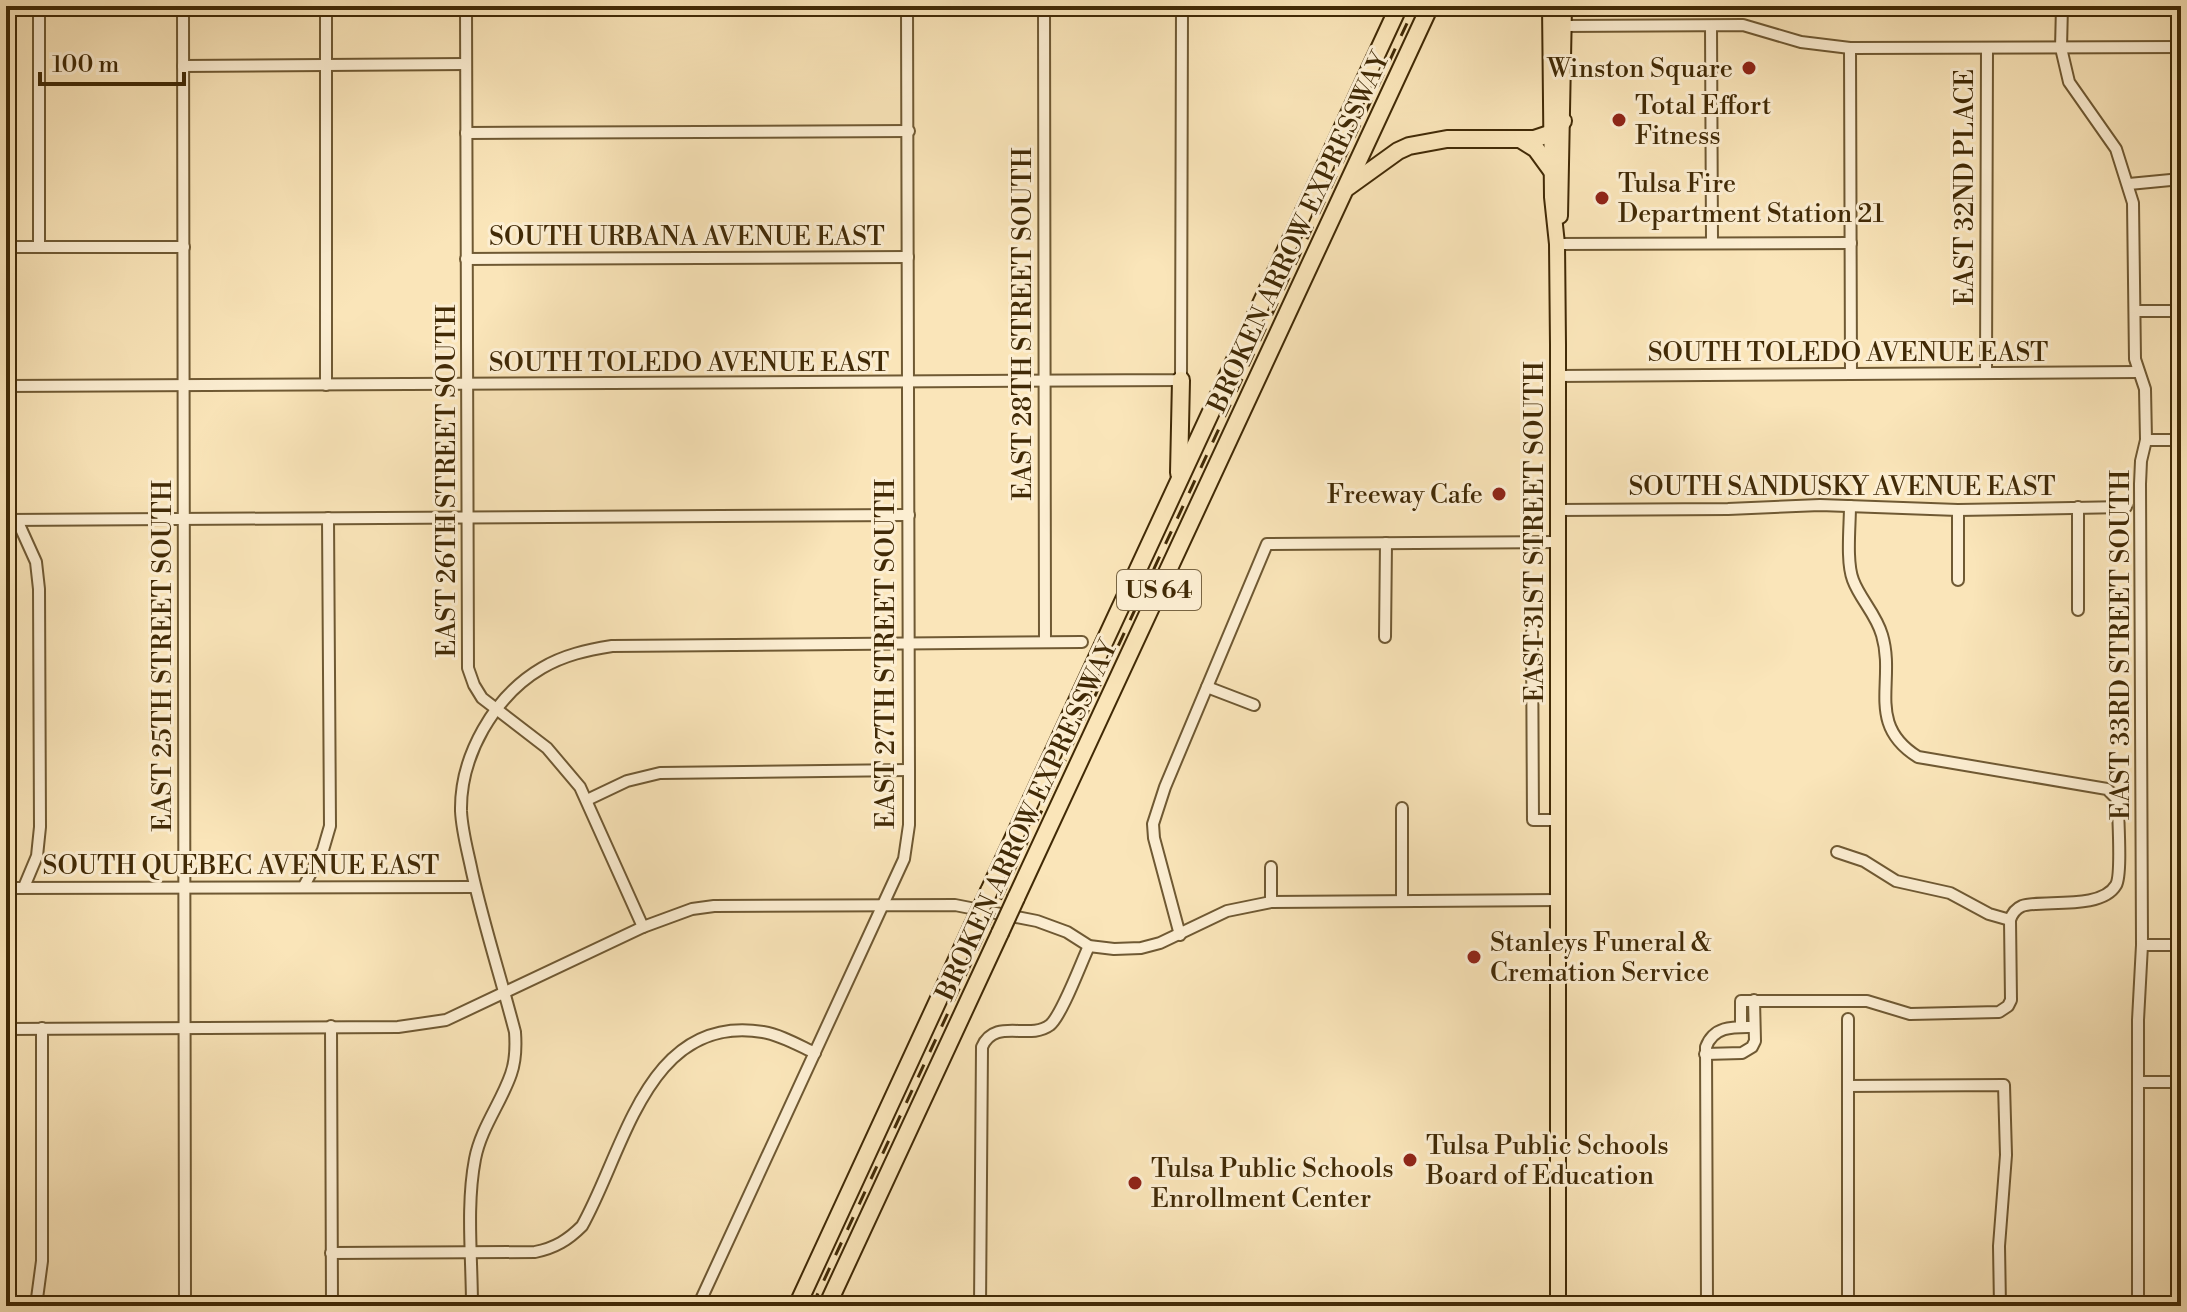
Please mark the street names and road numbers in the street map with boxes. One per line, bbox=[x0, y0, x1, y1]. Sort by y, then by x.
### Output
street label: BROKEN ARROW EXPRESSWAY bbox=[1201, 45, 1397, 419]
street label: EAST 32ND PLACE bbox=[1949, 69, 1981, 305]
street label: EAST 28TH STREET SOUTH bbox=[1007, 147, 1039, 501]
street label: SOUTH URBANA AVENUE EAST bbox=[489, 221, 885, 253]
street label: EAST 26TH STREET SOUTH bbox=[431, 304, 463, 657]
street label: SOUTH TOLEDO AVENUE EAST bbox=[1648, 337, 2048, 369]
street label: SOUTH TOLEDO AVENUE EAST bbox=[489, 347, 889, 379]
street label: EAST 31ST STREET SOUTH bbox=[1519, 361, 1551, 703]
street label: EAST 33RD STREET SOUTH bbox=[2105, 470, 2137, 820]
street label: SOUTH SANDUSKY AVENUE EAST bbox=[1628, 471, 2056, 503]
street label: EAST 27TH STREET SOUTH bbox=[870, 479, 902, 829]
street label: EAST 25TH STREET SOUTH bbox=[147, 480, 179, 832]
road number: US 64 bbox=[1117, 570, 1201, 610]
street label: BROKEN ARROW EXPRESSWAY bbox=[929, 633, 1125, 1007]
street label: SOUTH QUEBEC AVENUE EAST bbox=[43, 850, 439, 882]

